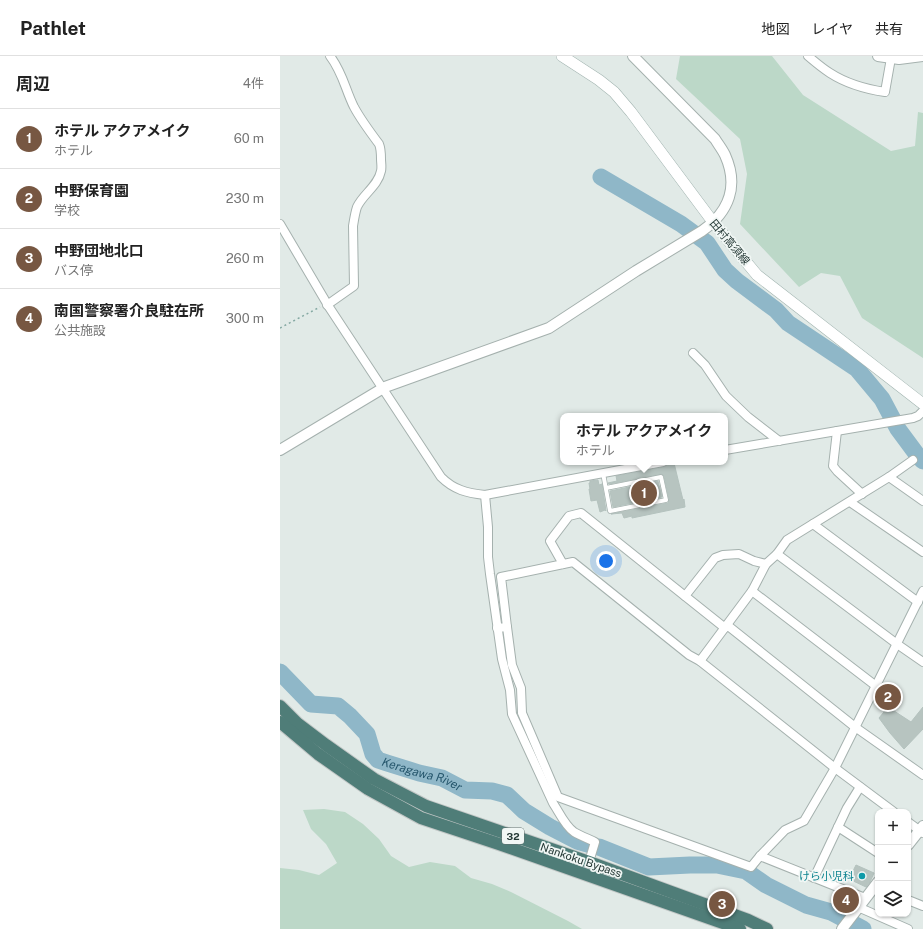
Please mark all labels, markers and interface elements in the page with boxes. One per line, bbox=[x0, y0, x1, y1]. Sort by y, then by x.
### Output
text: Pathlet bbox=[20, 17, 86, 39]
text: 地図 bbox=[761, 21, 789, 37]
text: レイヤ bbox=[811, 21, 853, 37]
text: 共有 bbox=[875, 21, 903, 37]
text: 周辺 bbox=[16, 74, 50, 94]
text: 4件 bbox=[243, 76, 264, 91]
text: ホテル アクアメイク bbox=[54, 122, 191, 139]
text: 1 bbox=[26, 131, 32, 146]
text: 60 m bbox=[234, 131, 264, 146]
text: ホテル bbox=[54, 143, 93, 158]
text: 中野保育園 bbox=[54, 182, 129, 199]
text: 2 bbox=[25, 191, 33, 206]
text: 230 m bbox=[226, 191, 264, 206]
text: 学校 bbox=[54, 203, 80, 218]
street label: 田村高須線 bbox=[708, 217, 752, 267]
text: 中野団地北口 bbox=[54, 242, 144, 259]
text: 3 bbox=[25, 251, 33, 266]
text: 260 m bbox=[226, 251, 264, 266]
text: バス停 bbox=[54, 263, 93, 278]
text: 南国警察署介良駐在所 bbox=[54, 302, 204, 319]
text: 4 bbox=[25, 311, 33, 326]
text: 300 m bbox=[226, 311, 264, 326]
text: 公共施設 bbox=[54, 323, 106, 338]
popup bbox=[560, 413, 728, 465]
text: ホテル アクアメイク bbox=[576, 422, 712, 439]
text: ホテル bbox=[576, 443, 615, 458]
pin: 1 bbox=[631, 478, 657, 508]
your location bbox=[596, 551, 616, 571]
pin: 2 bbox=[875, 682, 901, 712]
water label: Keragawa River bbox=[380, 755, 465, 794]
map controls bbox=[875, 809, 911, 917]
button: + bbox=[875, 809, 911, 845]
road number: 32 bbox=[502, 828, 524, 844]
street label: Nankoku Bypass bbox=[539, 841, 623, 880]
button: − bbox=[875, 845, 911, 881]
place label: けら小児科 bbox=[799, 870, 854, 882]
marker: けら小児科 bbox=[857, 871, 867, 881]
button: layers bbox=[875, 881, 911, 917]
pin: 4 bbox=[833, 885, 859, 915]
pin: 3 bbox=[709, 889, 735, 919]

